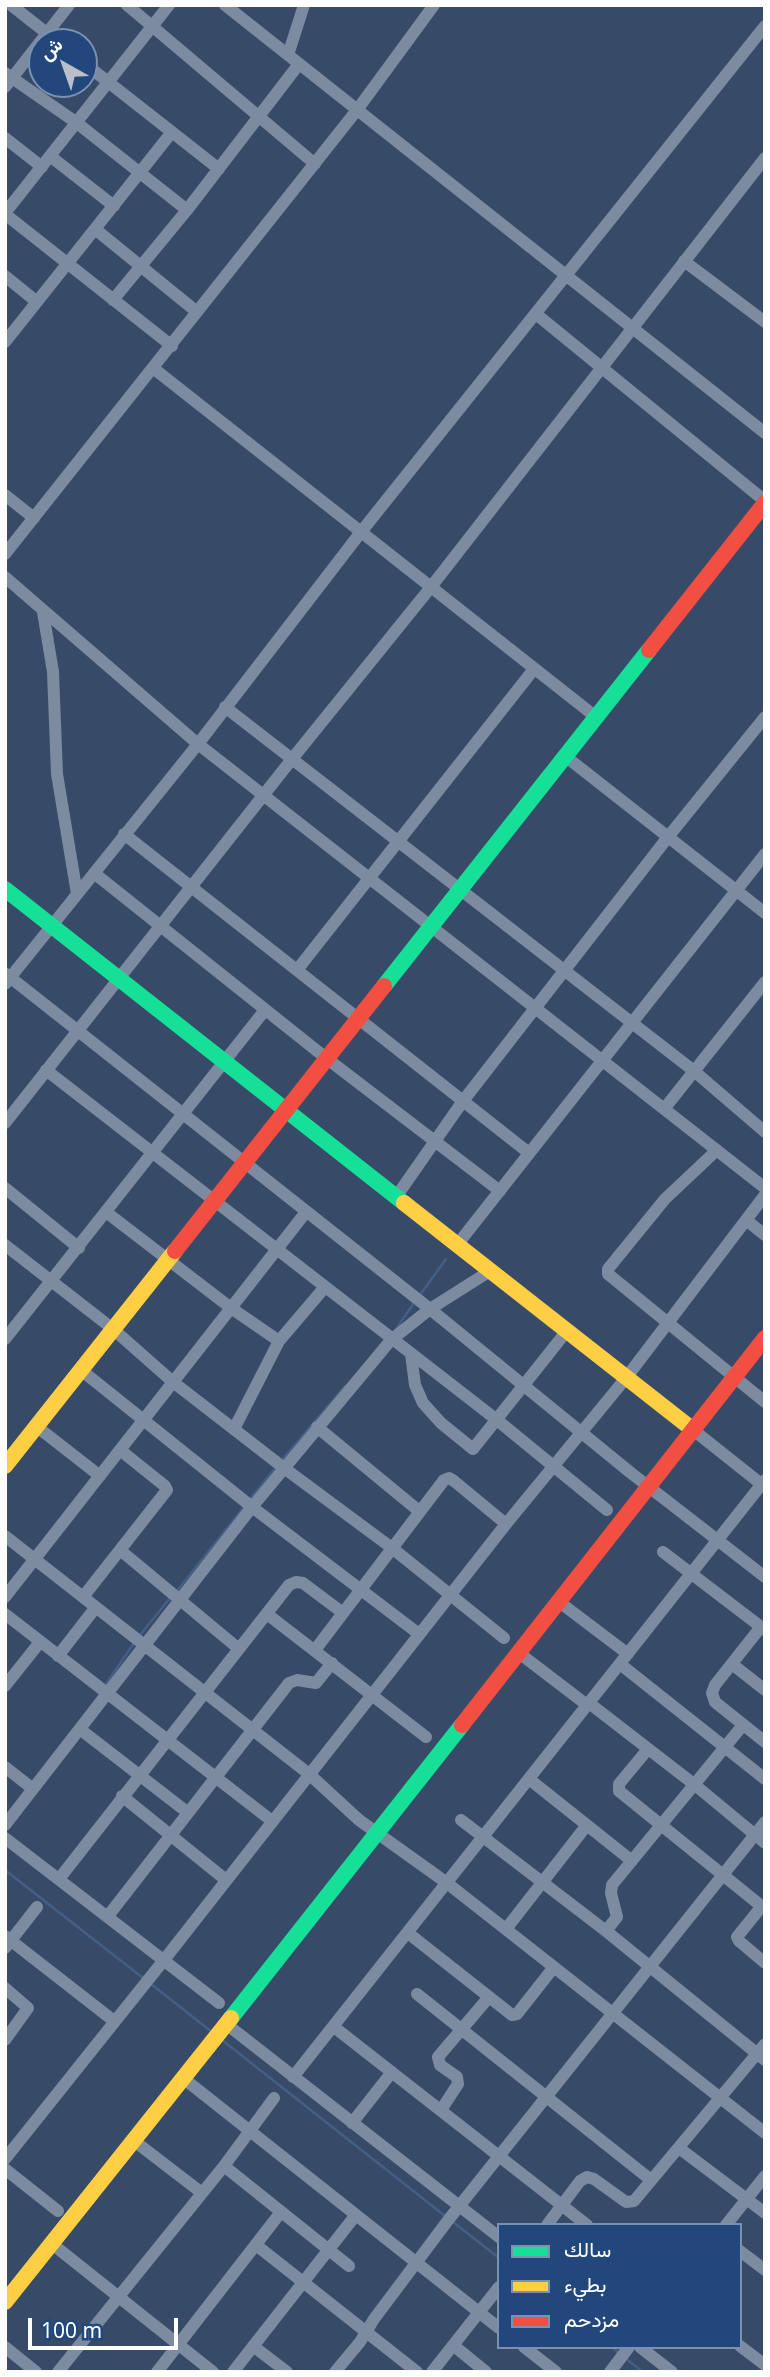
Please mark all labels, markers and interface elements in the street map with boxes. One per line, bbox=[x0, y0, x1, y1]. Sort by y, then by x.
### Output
north arrow bbox=[28, 28, 98, 98]
text: ش bbox=[34, 31, 68, 66]
legend bbox=[497, 2223, 742, 2349]
text: سالك bbox=[564, 2235, 611, 2263]
text: بطيء bbox=[564, 2270, 607, 2298]
scale bar bbox=[32, 2304, 182, 2348]
text: مزدحم bbox=[564, 2305, 619, 2333]
text: 100 m bbox=[41, 2316, 102, 2344]

